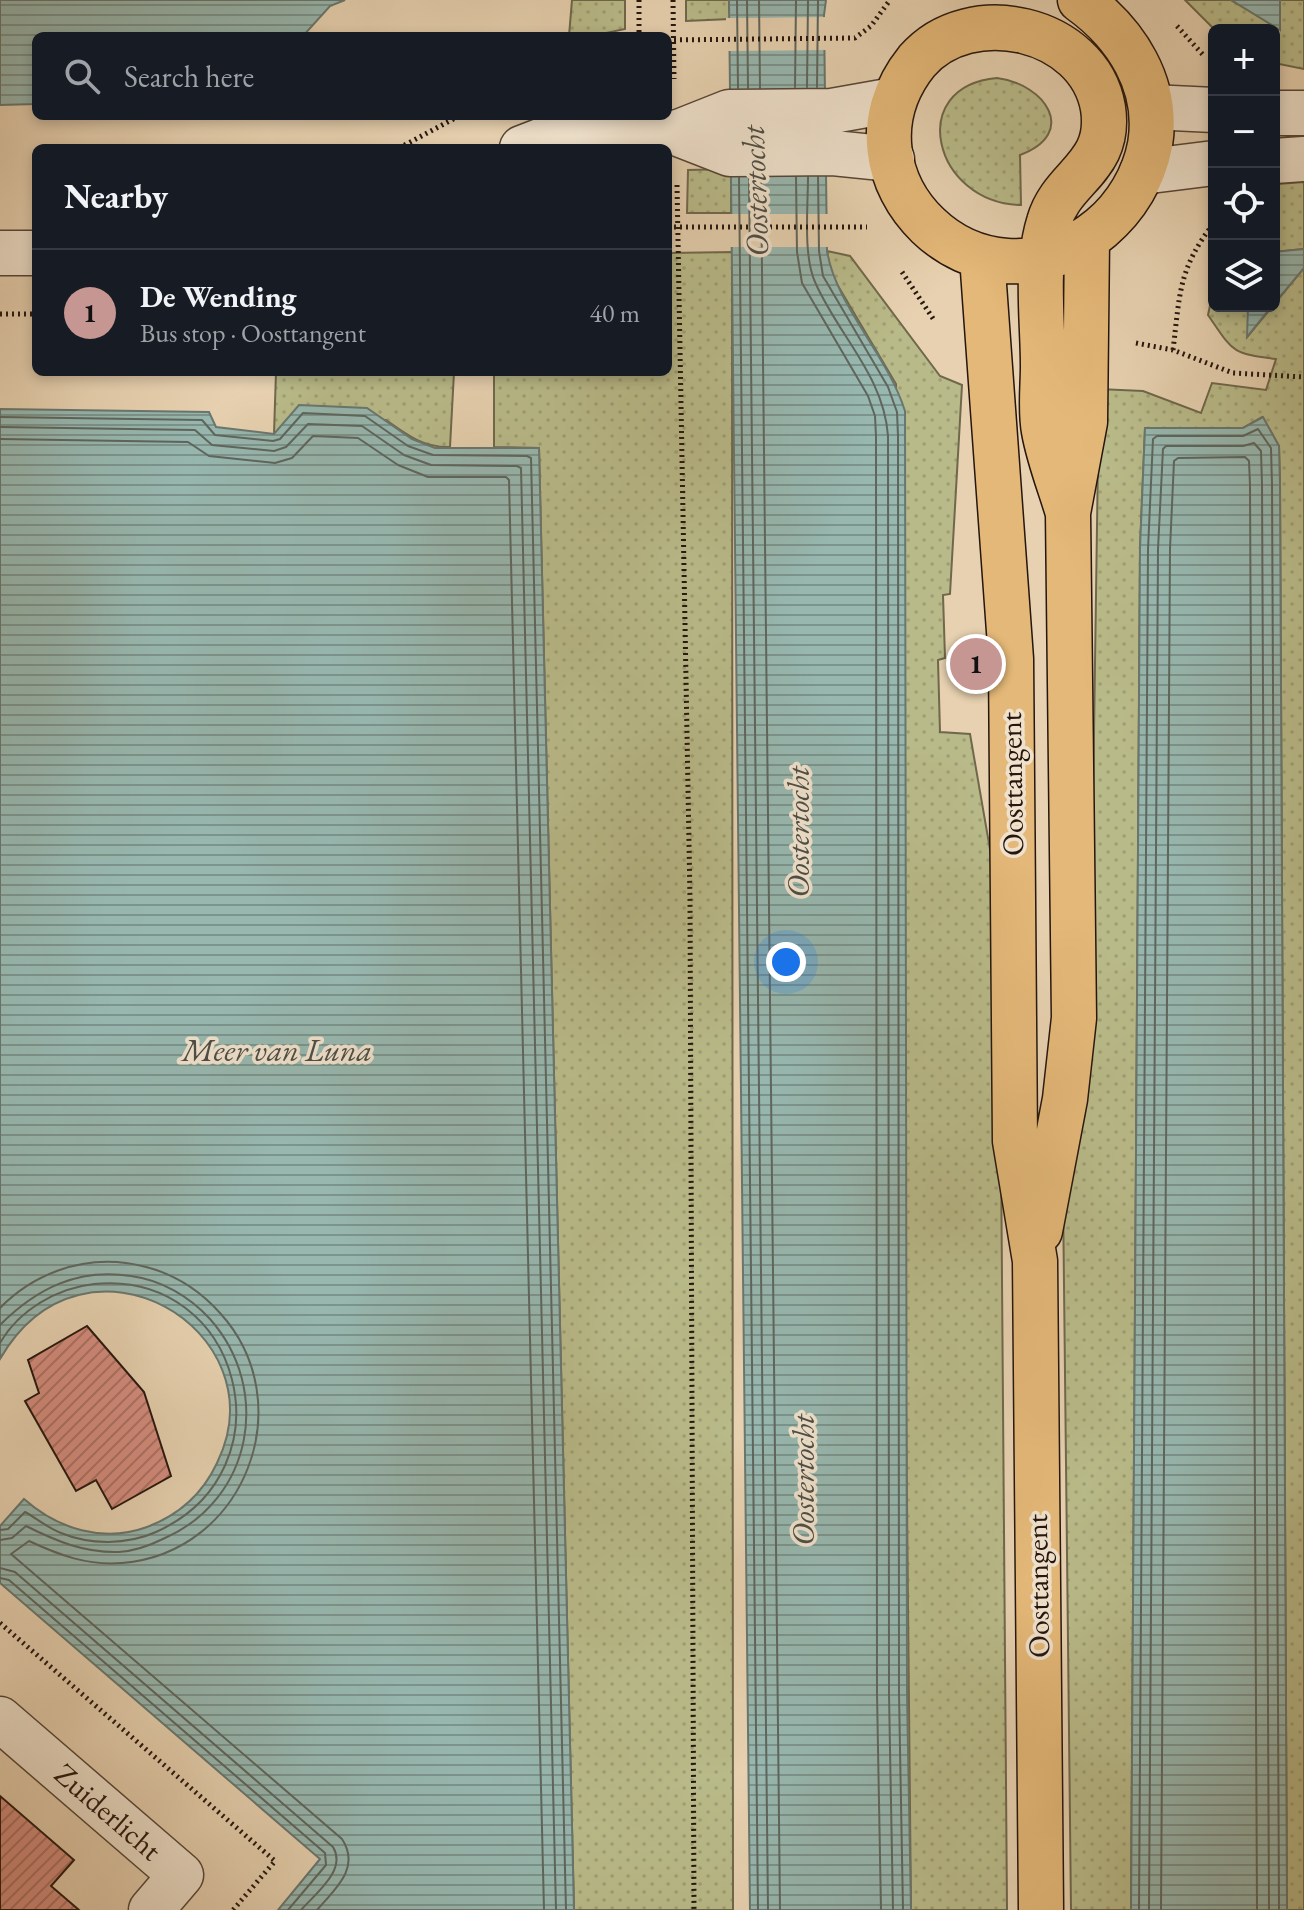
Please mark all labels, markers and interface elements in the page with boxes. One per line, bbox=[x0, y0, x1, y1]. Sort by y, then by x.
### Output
map controls bbox=[1208, 24, 1280, 312]
button: + bbox=[1208, 24, 1280, 96]
search box bbox=[32, 32, 672, 120]
icon: search bbox=[60, 54, 104, 98]
text: Search here bbox=[124, 57, 254, 96]
button: − bbox=[1208, 96, 1280, 168]
water label: Oostertocht bbox=[732, 123, 778, 257]
button: locate bbox=[1208, 168, 1280, 240]
text: Nearby bbox=[64, 174, 168, 218]
button: layers bbox=[1208, 240, 1280, 312]
text: De Wending bbox=[140, 277, 297, 316]
text: 1 bbox=[83, 296, 97, 330]
text: 40 m bbox=[590, 296, 640, 330]
text: Bus stop · Oosttangent bbox=[140, 316, 366, 350]
pin: 1 bbox=[950, 634, 1002, 694]
street label: Oosttangent bbox=[991, 711, 1032, 856]
water label: Oostertocht bbox=[777, 765, 819, 898]
your location bbox=[766, 942, 806, 982]
water label: Meer van Luna bbox=[180, 1029, 372, 1071]
water label: Oostertocht bbox=[782, 1413, 824, 1546]
street label: Oosttangent bbox=[1017, 1513, 1058, 1658]
street label: Zuiderlicht bbox=[47, 1754, 171, 1869]

